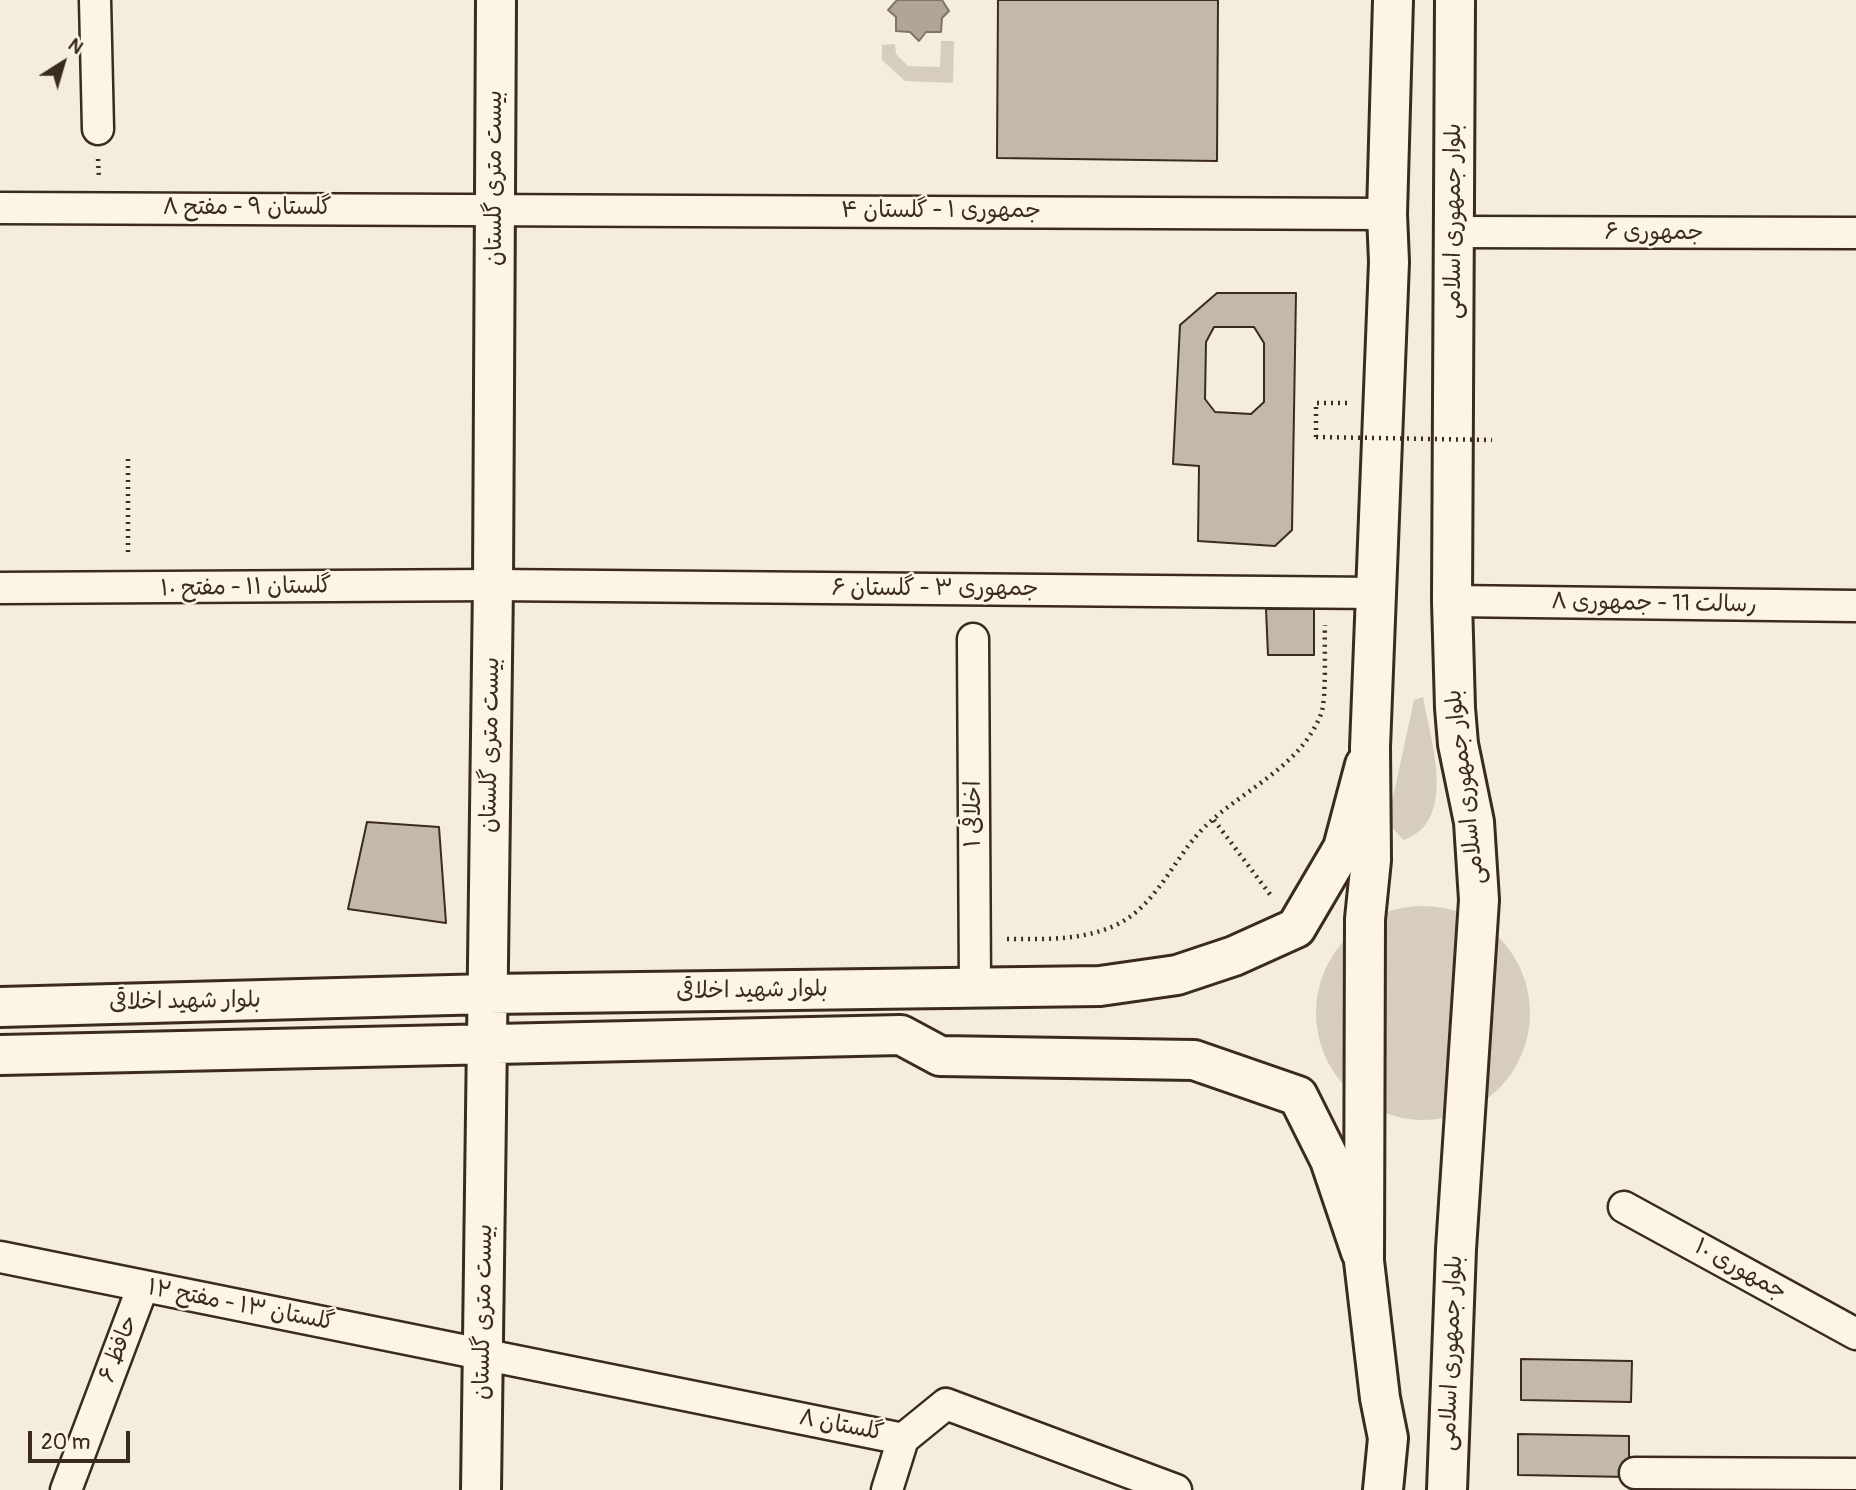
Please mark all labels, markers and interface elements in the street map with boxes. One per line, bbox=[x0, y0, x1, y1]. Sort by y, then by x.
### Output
north arrow bbox=[28, 28, 98, 98]
text: N bbox=[63, 33, 88, 60]
street label: بیست متری گلستان bbox=[481, 90, 509, 266]
street label: بلوار جمهوری اسلامی bbox=[1440, 123, 1468, 319]
street label: گلستان ۹ - مفتح ۸ bbox=[162, 194, 332, 222]
street label: جمهوری ۱ - گلستان ۴ bbox=[841, 197, 1041, 225]
street label: جمهوری ۶ bbox=[1604, 219, 1704, 247]
street label: گلستان ۱۱ - مفتح ۱۰ bbox=[160, 573, 332, 603]
street label: جمهوری ۳ - گلستان ۶ bbox=[831, 575, 1039, 603]
street label: رسالت 11 - جمهوری ۸ bbox=[1551, 588, 1757, 620]
street label: بیست متری گلستان bbox=[476, 657, 506, 833]
street label: بلوار جمهوری اسلامی bbox=[1440, 688, 1492, 886]
street label: اخلاقی ۱ bbox=[960, 781, 988, 847]
street label: بلوار شهید اخلاقی bbox=[676, 976, 828, 1006]
street label: بلوار شهید اخلاقی bbox=[109, 987, 261, 1017]
street label: بیست متری گلستان bbox=[469, 1224, 499, 1400]
street label: جمهوری ۱۰ bbox=[1689, 1233, 1791, 1307]
street label: بلوار جمهوری اسلامی bbox=[1435, 1255, 1469, 1451]
street label: گلستان ۱۳ - مفتح ۱۲ bbox=[145, 1274, 337, 1338]
street label: حافظ ۶ bbox=[94, 1312, 144, 1386]
street label: گلستان ۸ bbox=[796, 1404, 886, 1448]
scale bar bbox=[32, 1416, 133, 1460]
text: 20 m bbox=[41, 1429, 90, 1456]

